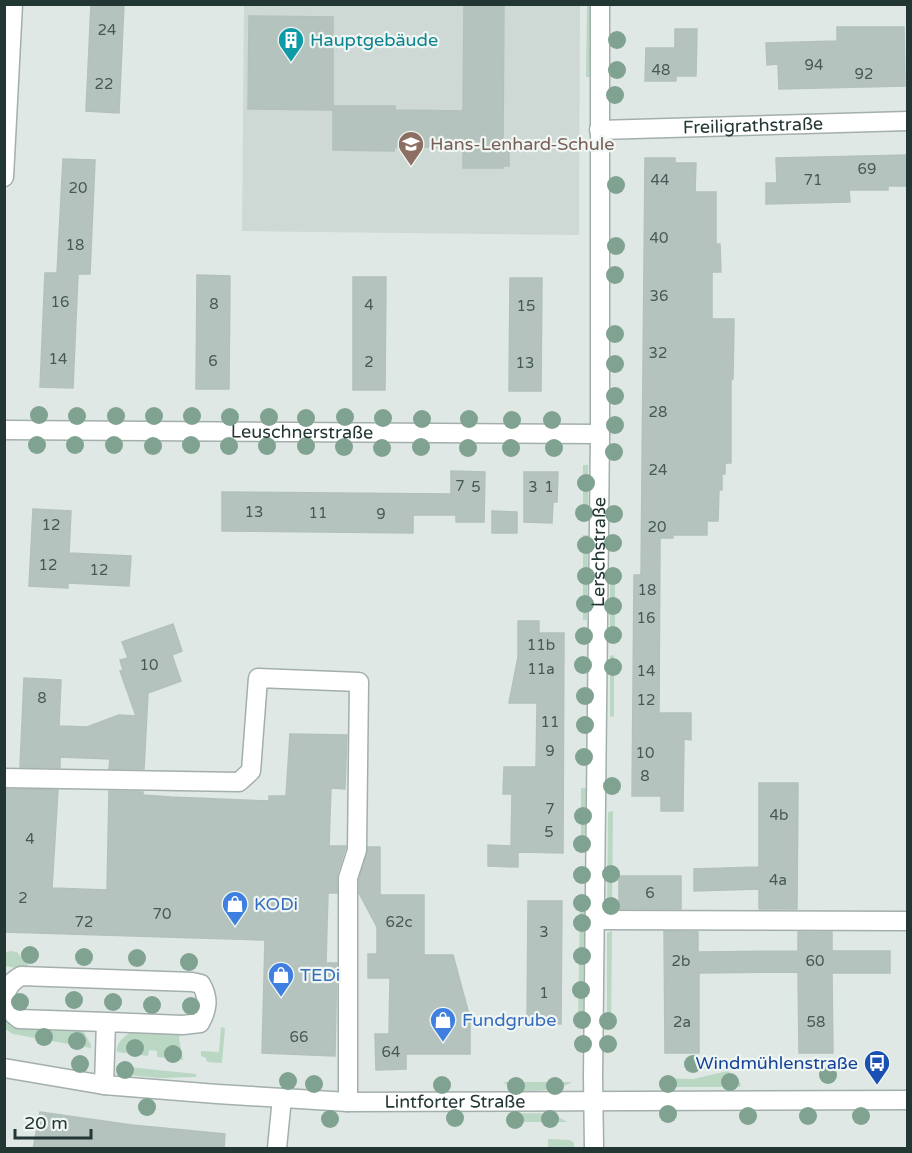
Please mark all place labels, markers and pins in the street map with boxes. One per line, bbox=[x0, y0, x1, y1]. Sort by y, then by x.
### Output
building icon: Hauptgebäude bbox=[276, 25, 306, 63]
place label: Hauptgebäude bbox=[310, 29, 438, 51]
school or university icon: Hans-Lenhard-Schule bbox=[396, 129, 426, 167]
place label: Hans-Lenhard-Schule bbox=[430, 133, 614, 155]
shop icon: KODi bbox=[220, 889, 250, 927]
place label: KODi bbox=[254, 893, 298, 915]
shop icon: TEDi bbox=[266, 960, 296, 998]
place label: TEDi bbox=[300, 964, 340, 986]
shop icon: Fundgrube bbox=[428, 1005, 458, 1043]
place label: Fundgrube bbox=[462, 1009, 556, 1031]
bus stop icon: Windmühlenstraße bbox=[862, 1048, 892, 1086]
place label: Windmühlenstraße bbox=[696, 1052, 858, 1074]

